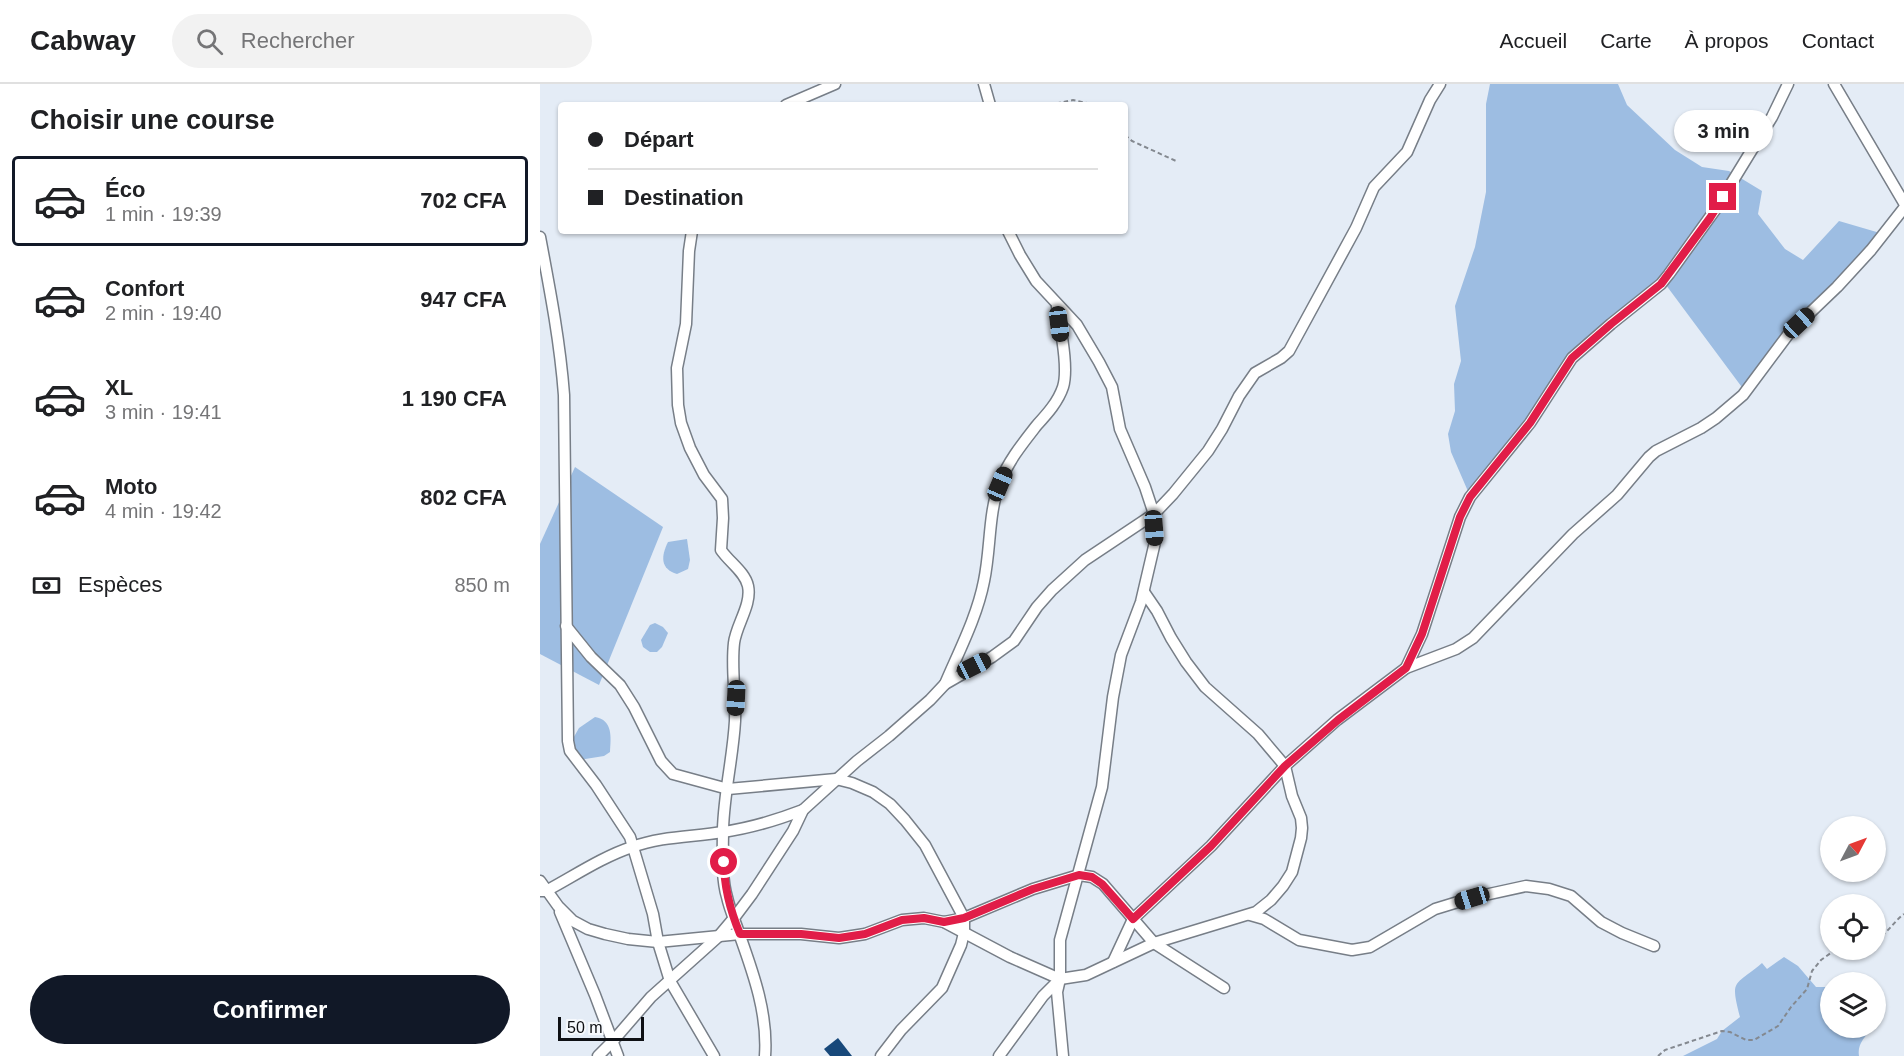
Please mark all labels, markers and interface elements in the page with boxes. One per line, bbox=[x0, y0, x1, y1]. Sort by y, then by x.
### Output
search box bbox=[172, 14, 592, 68]
text: Cabway bbox=[30, 25, 136, 56]
icon: search bbox=[193, 25, 226, 58]
text: Rechercher bbox=[241, 28, 355, 53]
text: Accueil bbox=[1500, 29, 1567, 52]
text: Carte bbox=[1600, 29, 1652, 52]
text: À propos bbox=[1685, 29, 1769, 52]
text: Contact bbox=[1802, 29, 1874, 52]
text: Choisir une course bbox=[30, 105, 275, 135]
callout: 3 min bbox=[1674, 110, 1772, 152]
text: 3 min bbox=[1697, 120, 1750, 142]
text: Départ bbox=[624, 127, 694, 152]
icon: car bbox=[33, 174, 87, 228]
text: Éco bbox=[105, 177, 145, 202]
route end bbox=[1709, 183, 1736, 210]
text: Destination bbox=[624, 185, 744, 210]
text: 702 CFA bbox=[420, 188, 507, 213]
text: 1 min · 19:39 bbox=[105, 203, 222, 225]
icon: car bbox=[33, 273, 87, 327]
text: Confort bbox=[105, 276, 184, 301]
text: 947 CFA bbox=[420, 287, 507, 312]
text: 2 min · 19:40 bbox=[105, 302, 222, 324]
car bbox=[1780, 304, 1818, 342]
car bbox=[1048, 305, 1070, 343]
icon: car bbox=[33, 372, 87, 426]
text: XL bbox=[105, 375, 133, 400]
text: 1 190 CFA bbox=[402, 386, 507, 411]
text: 3 min · 19:41 bbox=[105, 401, 222, 423]
car bbox=[985, 464, 1015, 504]
icon: car bbox=[33, 471, 87, 525]
text: Moto bbox=[105, 474, 158, 499]
text: 802 CFA bbox=[420, 485, 507, 510]
text: 4 min · 19:42 bbox=[105, 500, 222, 522]
car bbox=[1144, 509, 1164, 547]
icon: cash bbox=[30, 569, 63, 602]
text: Espèces bbox=[78, 572, 162, 597]
text: 850 m bbox=[454, 574, 510, 596]
car bbox=[954, 650, 994, 682]
car bbox=[726, 680, 746, 716]
north arrow bbox=[1820, 816, 1886, 882]
map controls bbox=[1820, 816, 1886, 1038]
route start bbox=[710, 848, 737, 875]
car bbox=[1452, 884, 1492, 912]
button: locate bbox=[1820, 894, 1886, 960]
button: layers bbox=[1820, 972, 1886, 1038]
button: Confirmer bbox=[30, 975, 510, 1044]
scale bar bbox=[558, 1014, 644, 1042]
text: 50 m bbox=[567, 1019, 603, 1036]

